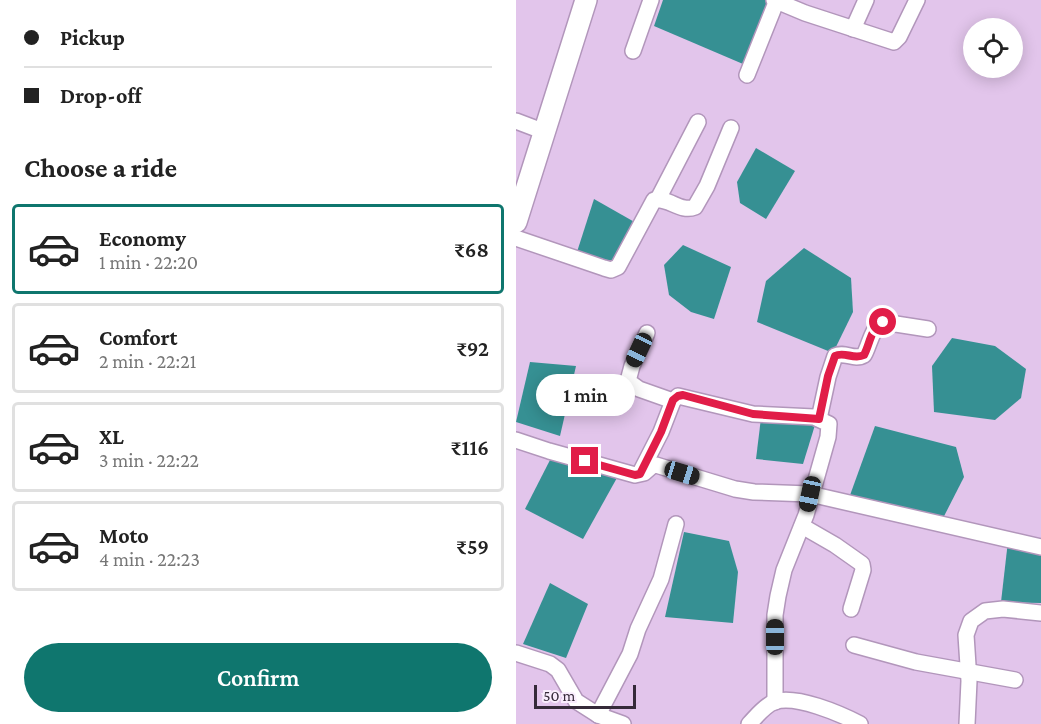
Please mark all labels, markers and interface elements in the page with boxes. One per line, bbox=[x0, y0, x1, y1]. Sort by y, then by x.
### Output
map controls bbox=[963, 18, 1023, 78]
button: locate bbox=[963, 18, 1023, 78]
text: Pickup bbox=[60, 25, 125, 50]
text: Drop-off bbox=[60, 83, 142, 108]
text: Choose a ride bbox=[24, 153, 177, 183]
icon: car bbox=[27, 222, 81, 276]
text: Economy bbox=[99, 226, 186, 251]
text: ₹68 bbox=[454, 237, 489, 262]
text: 1 min · 22:20 bbox=[99, 251, 198, 273]
route start bbox=[869, 308, 896, 335]
icon: car bbox=[27, 321, 81, 375]
text: Comfort bbox=[99, 325, 177, 350]
car bbox=[623, 330, 655, 370]
text: ₹92 bbox=[456, 336, 489, 361]
text: 2 min · 22:21 bbox=[99, 350, 196, 372]
callout: 1 min bbox=[536, 374, 634, 416]
text: 1 min bbox=[563, 384, 608, 406]
icon: car bbox=[27, 420, 81, 474]
text: XL bbox=[99, 424, 124, 449]
text: ₹116 bbox=[450, 435, 489, 460]
route end bbox=[571, 447, 598, 474]
text: 3 min · 22:22 bbox=[99, 449, 199, 471]
car bbox=[662, 459, 702, 487]
car bbox=[797, 475, 823, 513]
icon: car bbox=[27, 519, 81, 573]
text: Moto bbox=[99, 523, 149, 548]
text: ₹59 bbox=[456, 534, 489, 559]
text: 4 min · 22:23 bbox=[99, 548, 200, 570]
car bbox=[766, 619, 784, 655]
button: Confirm bbox=[24, 643, 492, 712]
scale bar bbox=[534, 682, 636, 710]
text: 50 m bbox=[543, 687, 575, 704]

